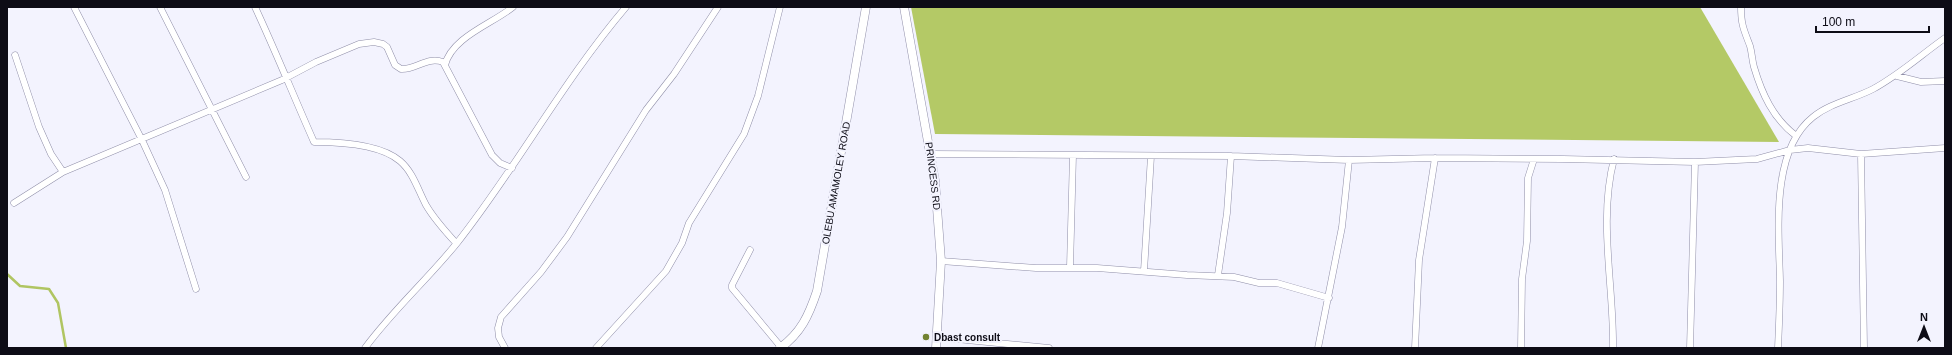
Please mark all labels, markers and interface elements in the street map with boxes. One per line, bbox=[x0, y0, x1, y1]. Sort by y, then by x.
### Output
scale bar bbox=[1816, 8, 1929, 34]
text: 100 m bbox=[1822, 15, 1855, 29]
street label: OLEBU AMAMOLEY ROAD bbox=[820, 121, 852, 245]
street label: PRINCESS RD bbox=[923, 141, 943, 211]
north arrow bbox=[1904, 307, 1944, 347]
text: N bbox=[1920, 311, 1928, 323]
marker: Dbast consult bbox=[921, 332, 931, 342]
place label: Dbast consult bbox=[934, 332, 1001, 343]

